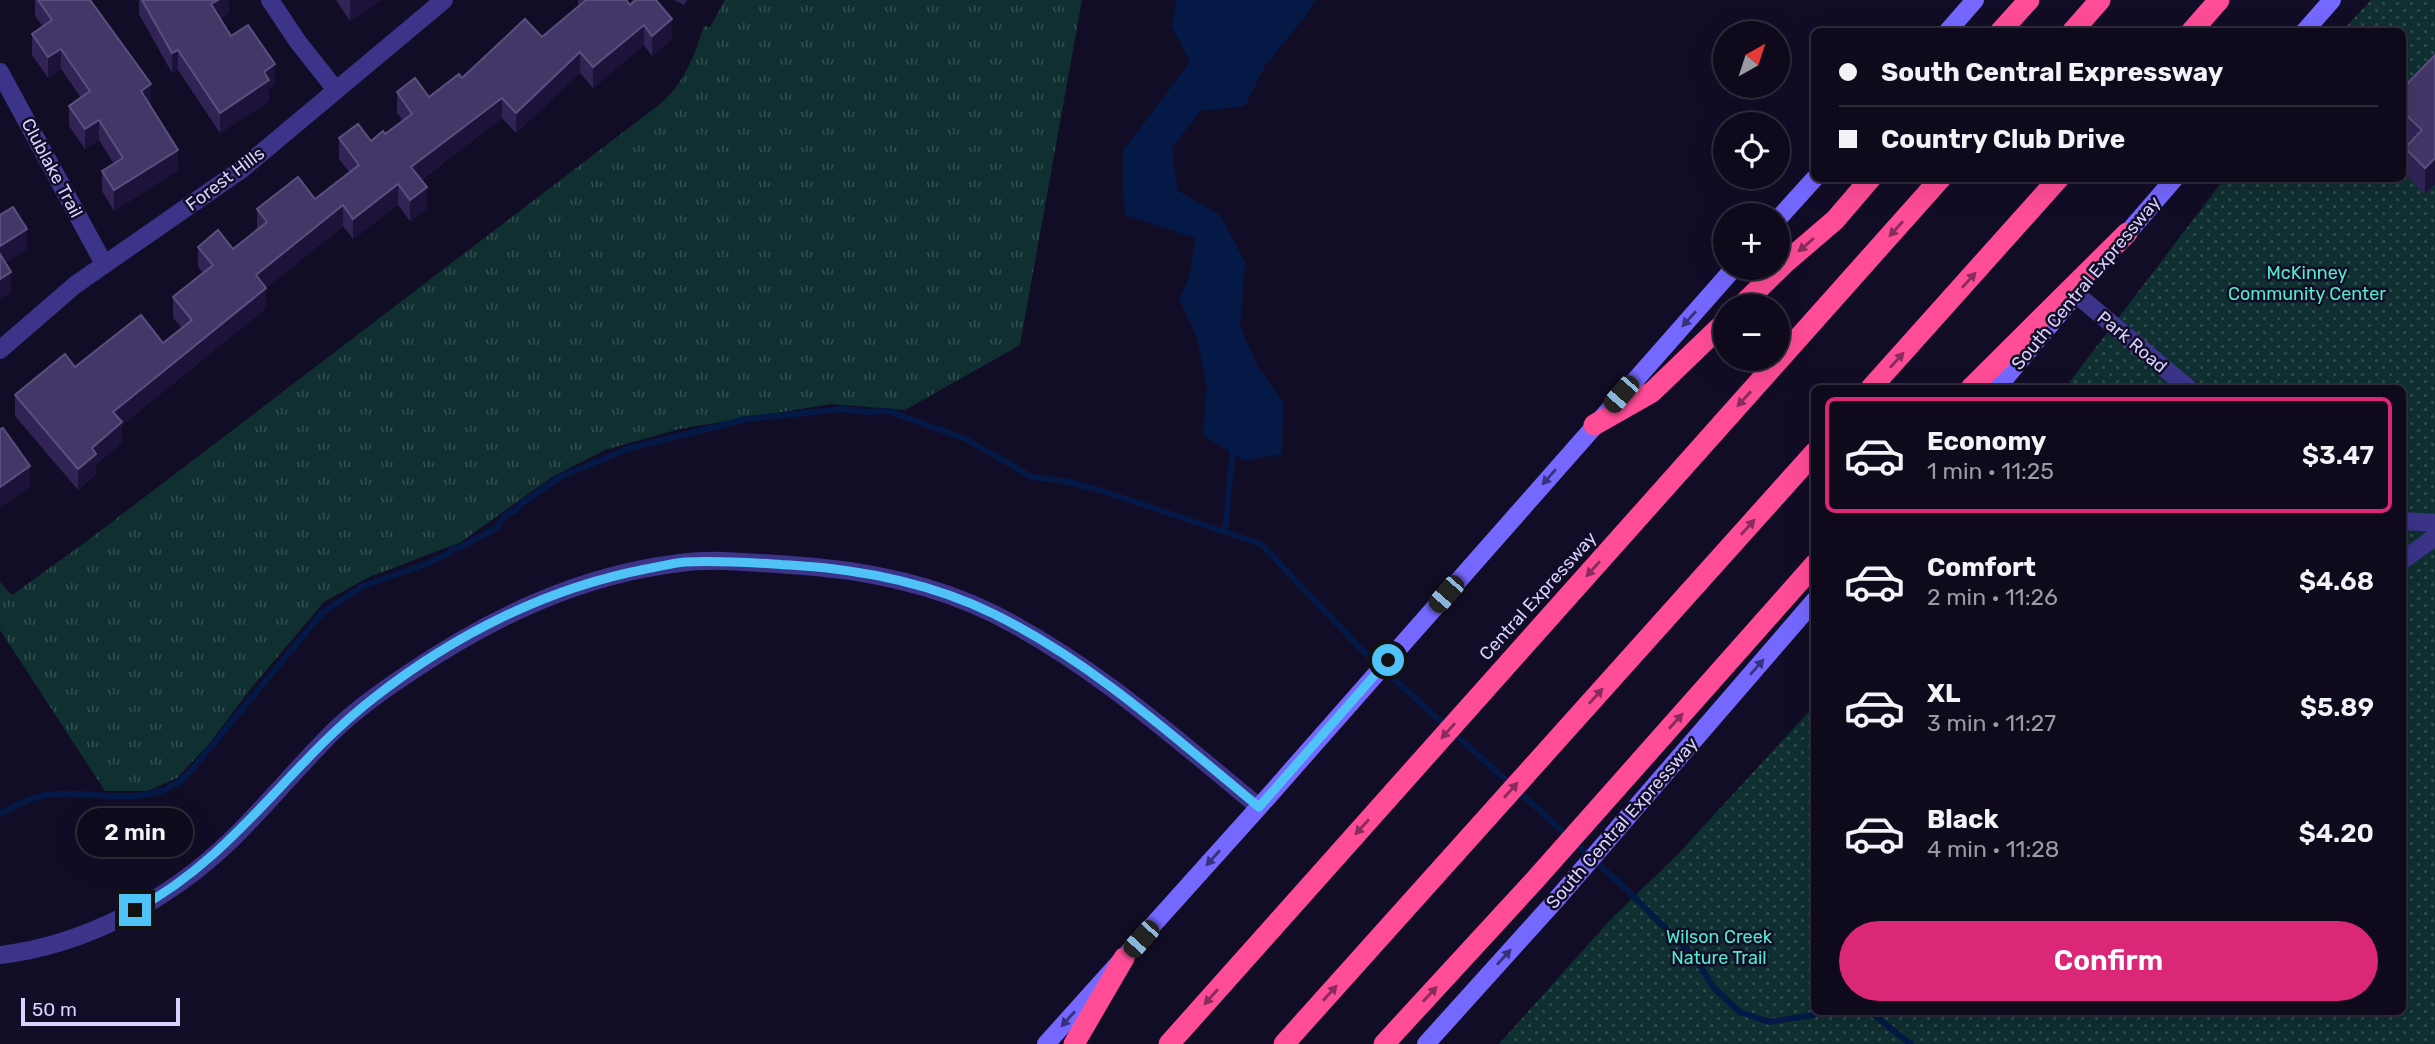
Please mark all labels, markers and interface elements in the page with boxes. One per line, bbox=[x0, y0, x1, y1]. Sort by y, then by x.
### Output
north arrow bbox=[1713, 21, 1790, 98]
map controls bbox=[1713, 21, 1790, 371]
text: South Central Expressway bbox=[1881, 57, 2223, 88]
button: locate bbox=[1713, 112, 1790, 189]
street label: Clublake Trail bbox=[17, 115, 87, 221]
text: Country Club Drive bbox=[1881, 124, 2125, 155]
street label: Forest Hills bbox=[181, 142, 269, 216]
street label: South Central Expressway bbox=[2007, 192, 2165, 374]
button: + bbox=[1713, 203, 1790, 280]
one-way arrow bbox=[1888, 221, 1904, 238]
one-way arrow bbox=[1797, 237, 1815, 253]
park label: McKinney Community Center bbox=[2228, 262, 2386, 305]
one-way arrow bbox=[1960, 272, 1976, 289]
button: − bbox=[1713, 294, 1790, 371]
street label: Park Road bbox=[2093, 306, 2171, 378]
one-way arrow bbox=[1681, 310, 1697, 327]
one-way arrow bbox=[1889, 351, 1904, 368]
car bbox=[1600, 371, 1643, 417]
one-way arrow bbox=[1736, 390, 1752, 408]
icon: car bbox=[1843, 424, 1906, 487]
text: Economy bbox=[1927, 426, 2046, 457]
text: $3.47 bbox=[2302, 440, 2374, 471]
text: 1 min · 11:25 bbox=[1927, 457, 2054, 485]
one-way arrow bbox=[1542, 468, 1557, 485]
one-way arrow bbox=[1739, 519, 1755, 536]
street label: Central Expressway bbox=[1475, 527, 1602, 665]
icon: car bbox=[1843, 550, 1906, 613]
text: Comfort bbox=[1927, 552, 2036, 583]
one-way arrow bbox=[1585, 560, 1601, 577]
text: $4.68 bbox=[2299, 566, 2374, 597]
car bbox=[1425, 571, 1468, 617]
text: 2 min · 11:26 bbox=[1927, 583, 2058, 611]
route start bbox=[1372, 644, 1404, 676]
one-way arrow bbox=[1749, 658, 1765, 676]
icon: car bbox=[1843, 676, 1906, 739]
text: XL bbox=[1927, 678, 1960, 709]
one-way arrow bbox=[1588, 687, 1604, 705]
text: $5.89 bbox=[2300, 692, 2374, 723]
text: 3 min · 11:27 bbox=[1927, 709, 2056, 737]
one-way arrow bbox=[1668, 712, 1683, 729]
one-way arrow bbox=[1441, 722, 1456, 739]
street label: South Central Expressway bbox=[1542, 733, 1703, 913]
one-way arrow bbox=[1503, 781, 1519, 799]
icon: car bbox=[1843, 802, 1906, 865]
text: Black bbox=[1927, 804, 1999, 835]
callout: 2 min bbox=[77, 808, 193, 858]
text: 2 min bbox=[104, 818, 166, 846]
one-way arrow bbox=[1354, 818, 1370, 836]
text: $4.20 bbox=[2299, 818, 2374, 849]
text: 4 min · 11:28 bbox=[1927, 835, 2059, 863]
one-way arrow bbox=[1205, 849, 1221, 867]
route end bbox=[119, 894, 151, 926]
car bbox=[1120, 916, 1163, 962]
button: Confirm bbox=[1839, 921, 2378, 1001]
park label: Wilson Creek Nature Trail bbox=[1666, 926, 1773, 969]
one-way arrow bbox=[1496, 949, 1512, 966]
one-way arrow bbox=[1321, 985, 1337, 1002]
one-way arrow bbox=[1422, 985, 1438, 1003]
one-way arrow bbox=[1204, 989, 1219, 1006]
scale bar bbox=[21, 995, 180, 1027]
text: 50 m bbox=[32, 998, 77, 1021]
one-way arrow bbox=[1061, 1010, 1077, 1027]

